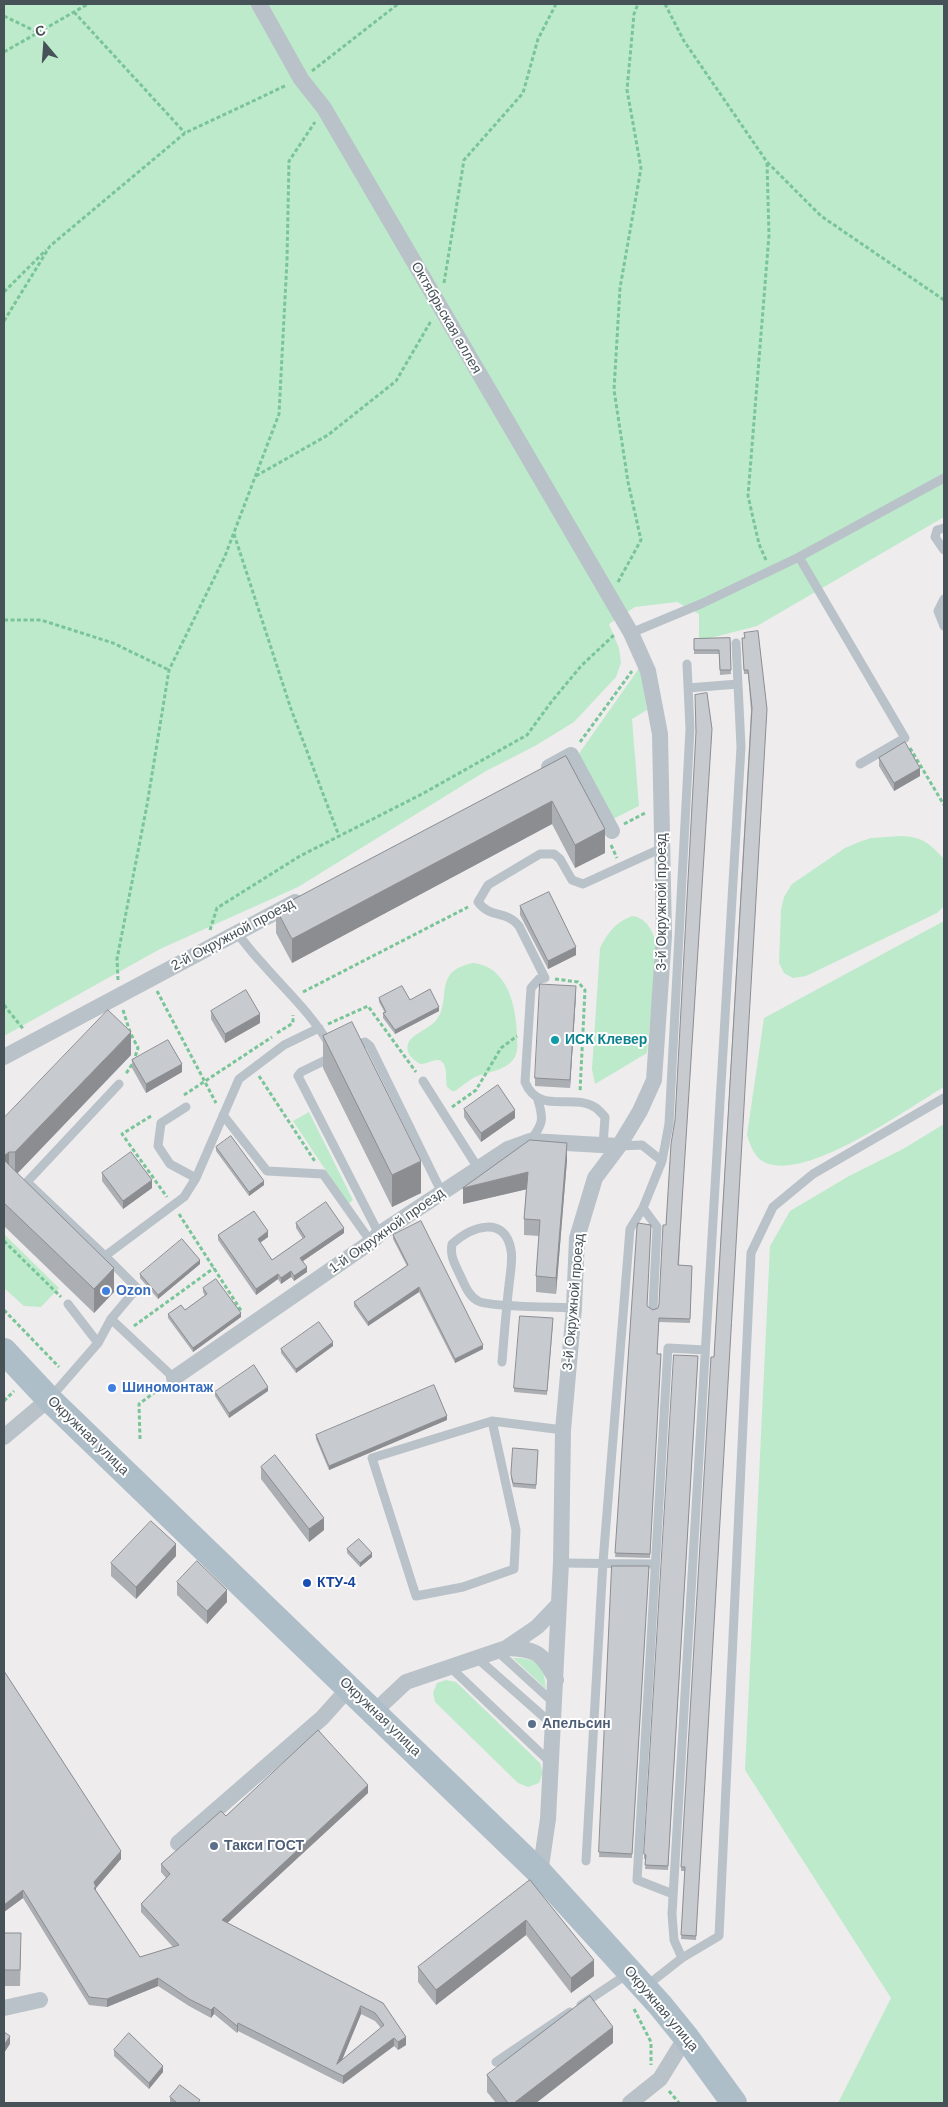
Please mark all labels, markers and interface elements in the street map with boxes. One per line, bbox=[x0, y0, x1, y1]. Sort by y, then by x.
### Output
north arrow bbox=[20, 20, 70, 70]
text: С bbox=[33, 22, 48, 40]
street label: Октябрьская аллея bbox=[407, 259, 485, 377]
street label: 3-й Окружной проезд bbox=[654, 833, 670, 971]
street label: 2-й Окружной проезд bbox=[168, 895, 298, 975]
place label: ИСК Клевер bbox=[565, 1032, 647, 1048]
marker: ИСК Клевер bbox=[549, 1034, 561, 1046]
street label: 1-й Окружной проезд bbox=[326, 1185, 448, 1277]
street label: 3-й Окружной проезд bbox=[560, 1233, 588, 1371]
place label: Ozon bbox=[116, 1283, 151, 1299]
marker: Ozon bbox=[100, 1285, 112, 1297]
place label: Шиномонтаж bbox=[122, 1380, 213, 1396]
marker: Шиномонтаж bbox=[106, 1382, 118, 1394]
street label: Окружная улица bbox=[44, 1393, 132, 1479]
place label: КТУ-4 bbox=[317, 1575, 356, 1591]
marker: КТУ-4 bbox=[301, 1577, 313, 1589]
street label: Окружная улица bbox=[336, 1674, 424, 1760]
place label: Апельсин bbox=[542, 1716, 611, 1732]
marker: Апельсин bbox=[526, 1718, 538, 1730]
place label: Такси ГОСТ bbox=[224, 1838, 304, 1854]
marker: Такси ГОСТ bbox=[208, 1840, 220, 1852]
street label: Окружная улица bbox=[620, 1963, 702, 2055]

